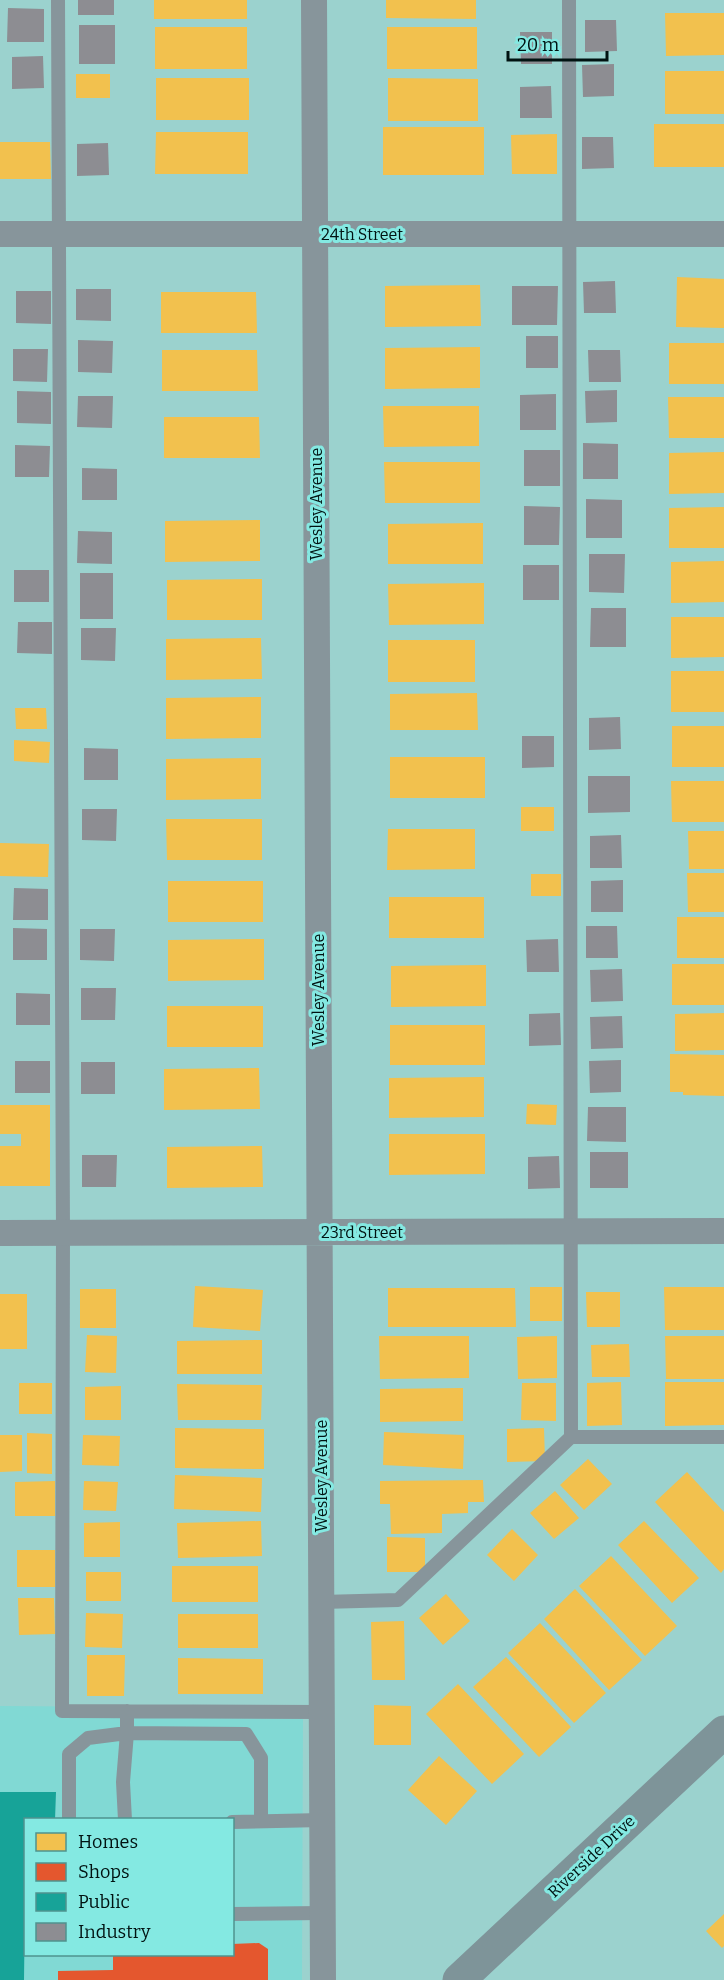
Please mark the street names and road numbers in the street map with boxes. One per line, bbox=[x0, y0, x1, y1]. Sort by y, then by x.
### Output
street label: 24th Street bbox=[321, 225, 403, 244]
street label: Wesley Avenue bbox=[307, 448, 326, 560]
street label: Wesley Avenue bbox=[309, 934, 328, 1046]
street label: 23rd Street bbox=[321, 1223, 403, 1242]
street label: Wesley Avenue bbox=[312, 1420, 331, 1532]
street label: Riverside Drive bbox=[544, 1811, 639, 1901]

